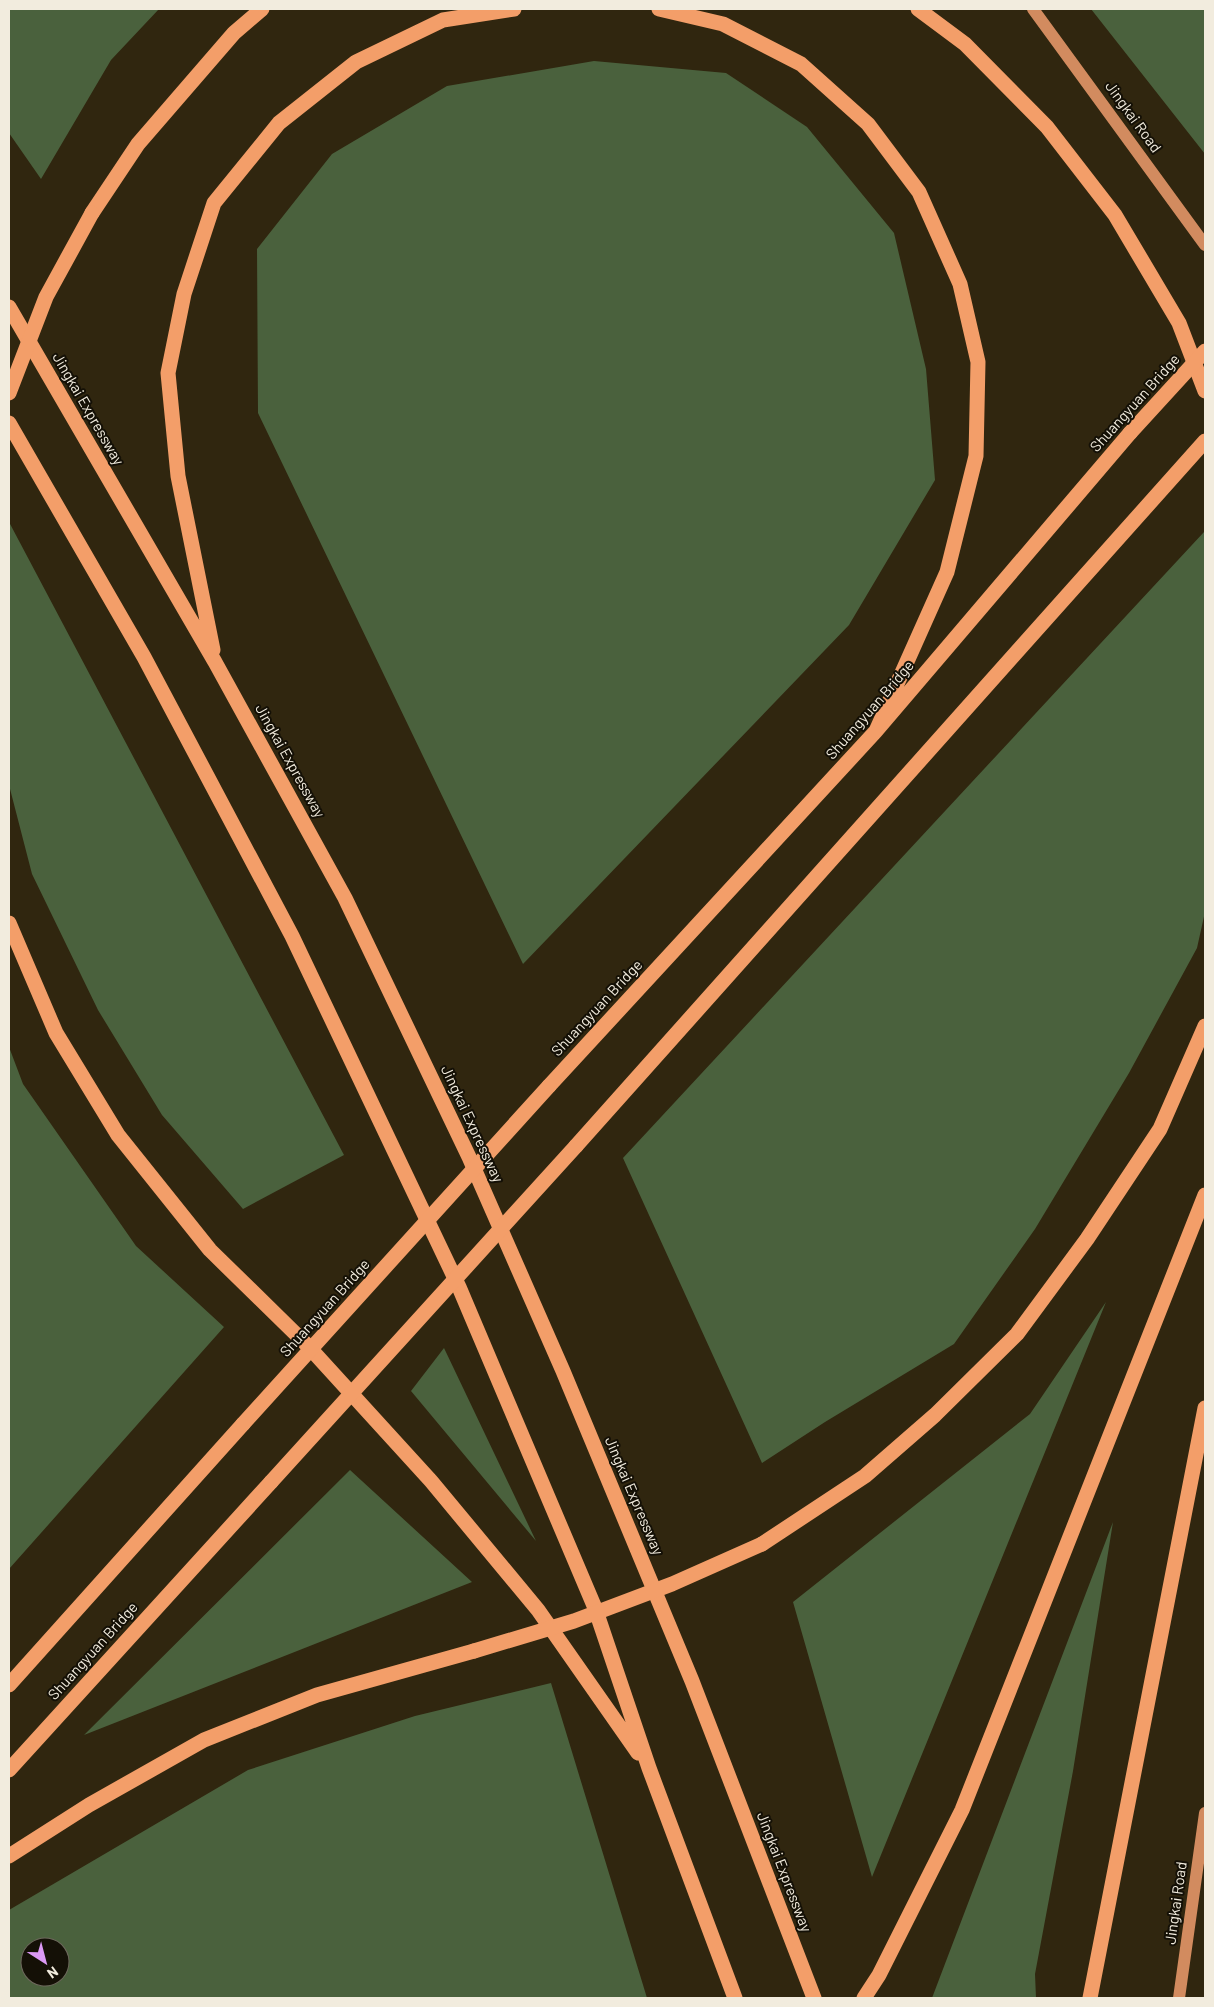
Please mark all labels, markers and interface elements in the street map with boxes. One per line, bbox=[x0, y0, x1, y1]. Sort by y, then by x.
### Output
street label: Jingkai Road bbox=[1102, 77, 1166, 156]
street label: Jingkai Expressway bbox=[49, 349, 128, 468]
street label: Shuangyuan Bridge bbox=[1086, 350, 1183, 455]
street label: Shuangyuan Bridge bbox=[821, 656, 917, 763]
street label: Jingkai Expressway bbox=[252, 701, 330, 821]
street label: Shuangyuan Bridge bbox=[547, 955, 646, 1059]
street label: Jingkai Expressway bbox=[438, 1062, 508, 1185]
street label: Shuangyuan Bridge bbox=[276, 1255, 373, 1360]
street label: Jingkai Expressway bbox=[602, 1434, 668, 1558]
street label: Shuangyuan Bridge bbox=[44, 1598, 141, 1703]
street label: Jingkai Expressway bbox=[754, 1809, 816, 1934]
street label: Jingkai Road bbox=[1160, 1860, 1190, 1946]
north arrow bbox=[20, 1937, 70, 1987]
text: N bbox=[44, 1963, 62, 1983]

